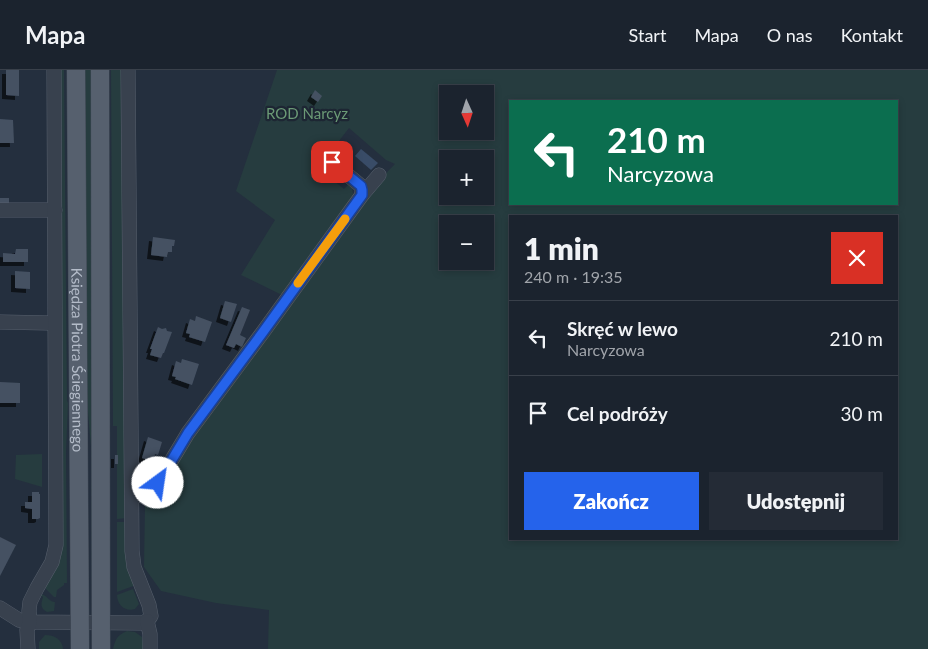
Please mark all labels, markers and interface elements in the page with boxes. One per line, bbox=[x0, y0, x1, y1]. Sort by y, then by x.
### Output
text: Mapa bbox=[25, 20, 85, 49]
text: Start bbox=[629, 24, 666, 46]
text: Mapa bbox=[694, 24, 739, 46]
text: O nas bbox=[767, 24, 813, 46]
text: Kontakt bbox=[841, 24, 903, 46]
north arrow bbox=[439, 85, 494, 140]
map controls bbox=[439, 85, 494, 270]
park label: ROD Narcyz bbox=[266, 104, 348, 122]
text: 210 m bbox=[607, 118, 706, 160]
icon: left bbox=[524, 120, 589, 185]
pin bbox=[311, 141, 353, 183]
icon: arrive bbox=[318, 148, 346, 176]
button: + bbox=[439, 150, 494, 205]
text: Narcyzowa bbox=[607, 160, 714, 187]
button: − bbox=[439, 215, 494, 270]
text: 1 min bbox=[524, 230, 599, 266]
button: close bbox=[831, 232, 883, 284]
text: 240 m · 19:35 bbox=[524, 267, 623, 286]
street label: Księdza Piotra Ściegiennego bbox=[68, 268, 88, 452]
text: Skręć w lewo bbox=[567, 317, 678, 340]
icon: left bbox=[524, 324, 552, 352]
text: 210 m bbox=[829, 327, 883, 350]
text: Narcyzowa bbox=[567, 340, 645, 359]
icon: arrive bbox=[524, 399, 552, 427]
text: Cel podróży bbox=[567, 402, 668, 425]
text: 30 m bbox=[840, 402, 883, 425]
position arrow bbox=[131, 456, 183, 508]
button: Zakończ bbox=[524, 472, 699, 530]
button: Udostępnij bbox=[709, 472, 883, 530]

